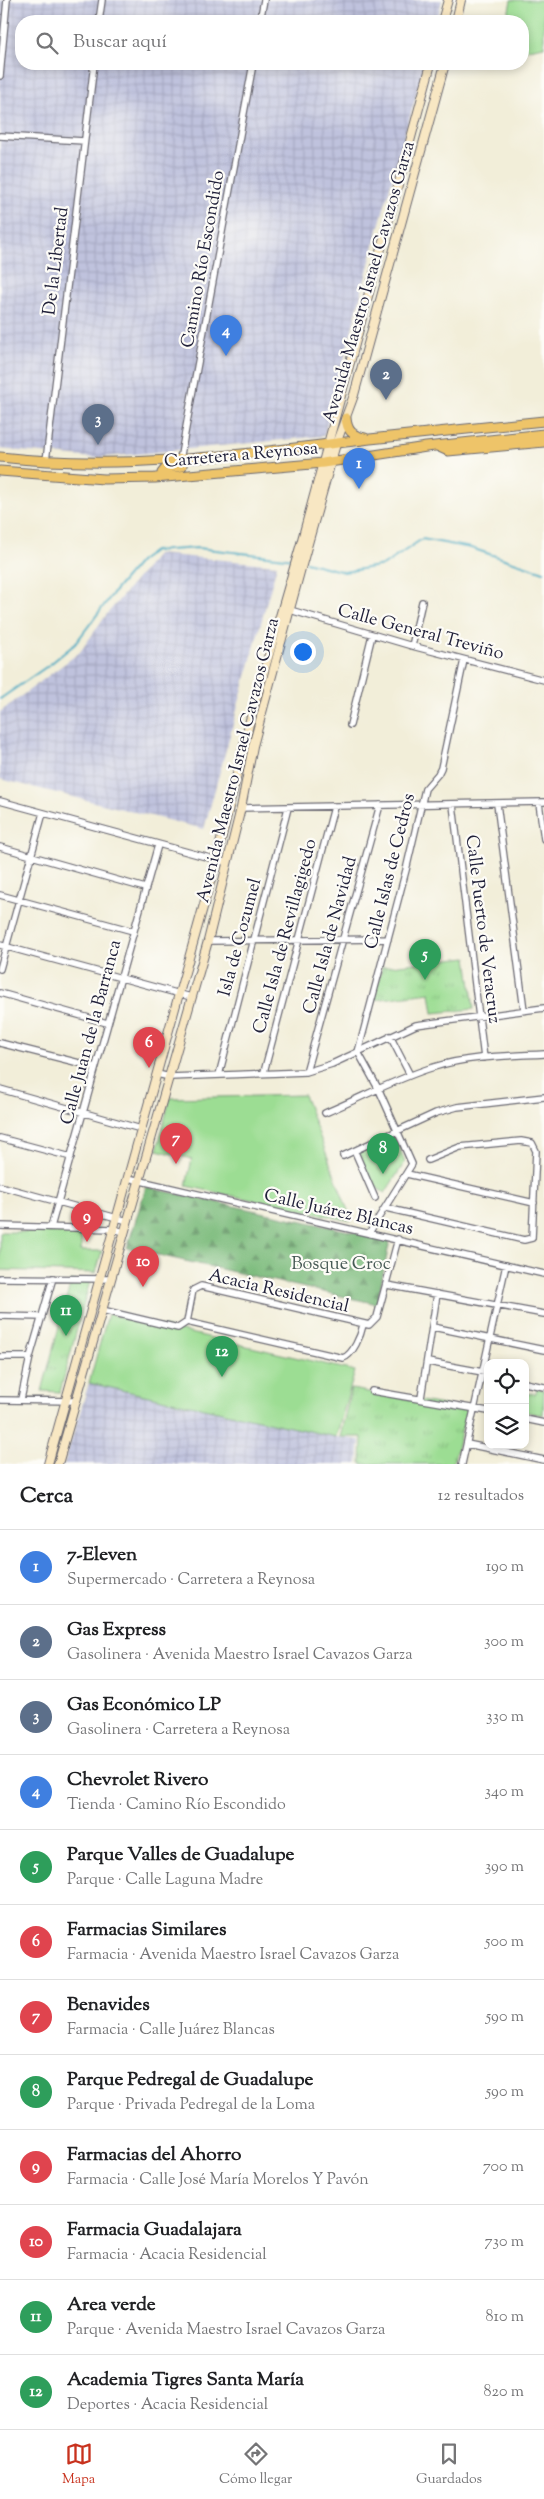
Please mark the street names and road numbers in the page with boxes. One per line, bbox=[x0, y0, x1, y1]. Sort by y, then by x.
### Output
street label: Avenida Maestro Israel Cavazos Garza bbox=[317, 138, 423, 427]
street label: Camino Río Escondido bbox=[176, 168, 232, 350]
street label: De la Libertad bbox=[37, 206, 77, 317]
street label: Carretera a Reynosa bbox=[163, 436, 319, 476]
street label: Calle General Treviño bbox=[334, 598, 507, 668]
street label: Avenida Maestro Israel Cavazos Garza bbox=[191, 615, 287, 906]
street label: Calle Islas de Cedros bbox=[359, 791, 423, 952]
street label: Calle Puerto de Veracruz bbox=[458, 833, 507, 1025]
street label: Calle Isla de Revillagigedo bbox=[247, 836, 325, 1037]
street label: Calle Isla de Navidad bbox=[297, 854, 364, 1017]
street label: Isla de Cozumel bbox=[213, 876, 269, 1000]
street label: Calle Juan de la Barranca bbox=[55, 937, 129, 1128]
street label: Calle Juárez Blancas bbox=[261, 1183, 416, 1243]
street label: Acacia Residencial bbox=[206, 1263, 351, 1321]

